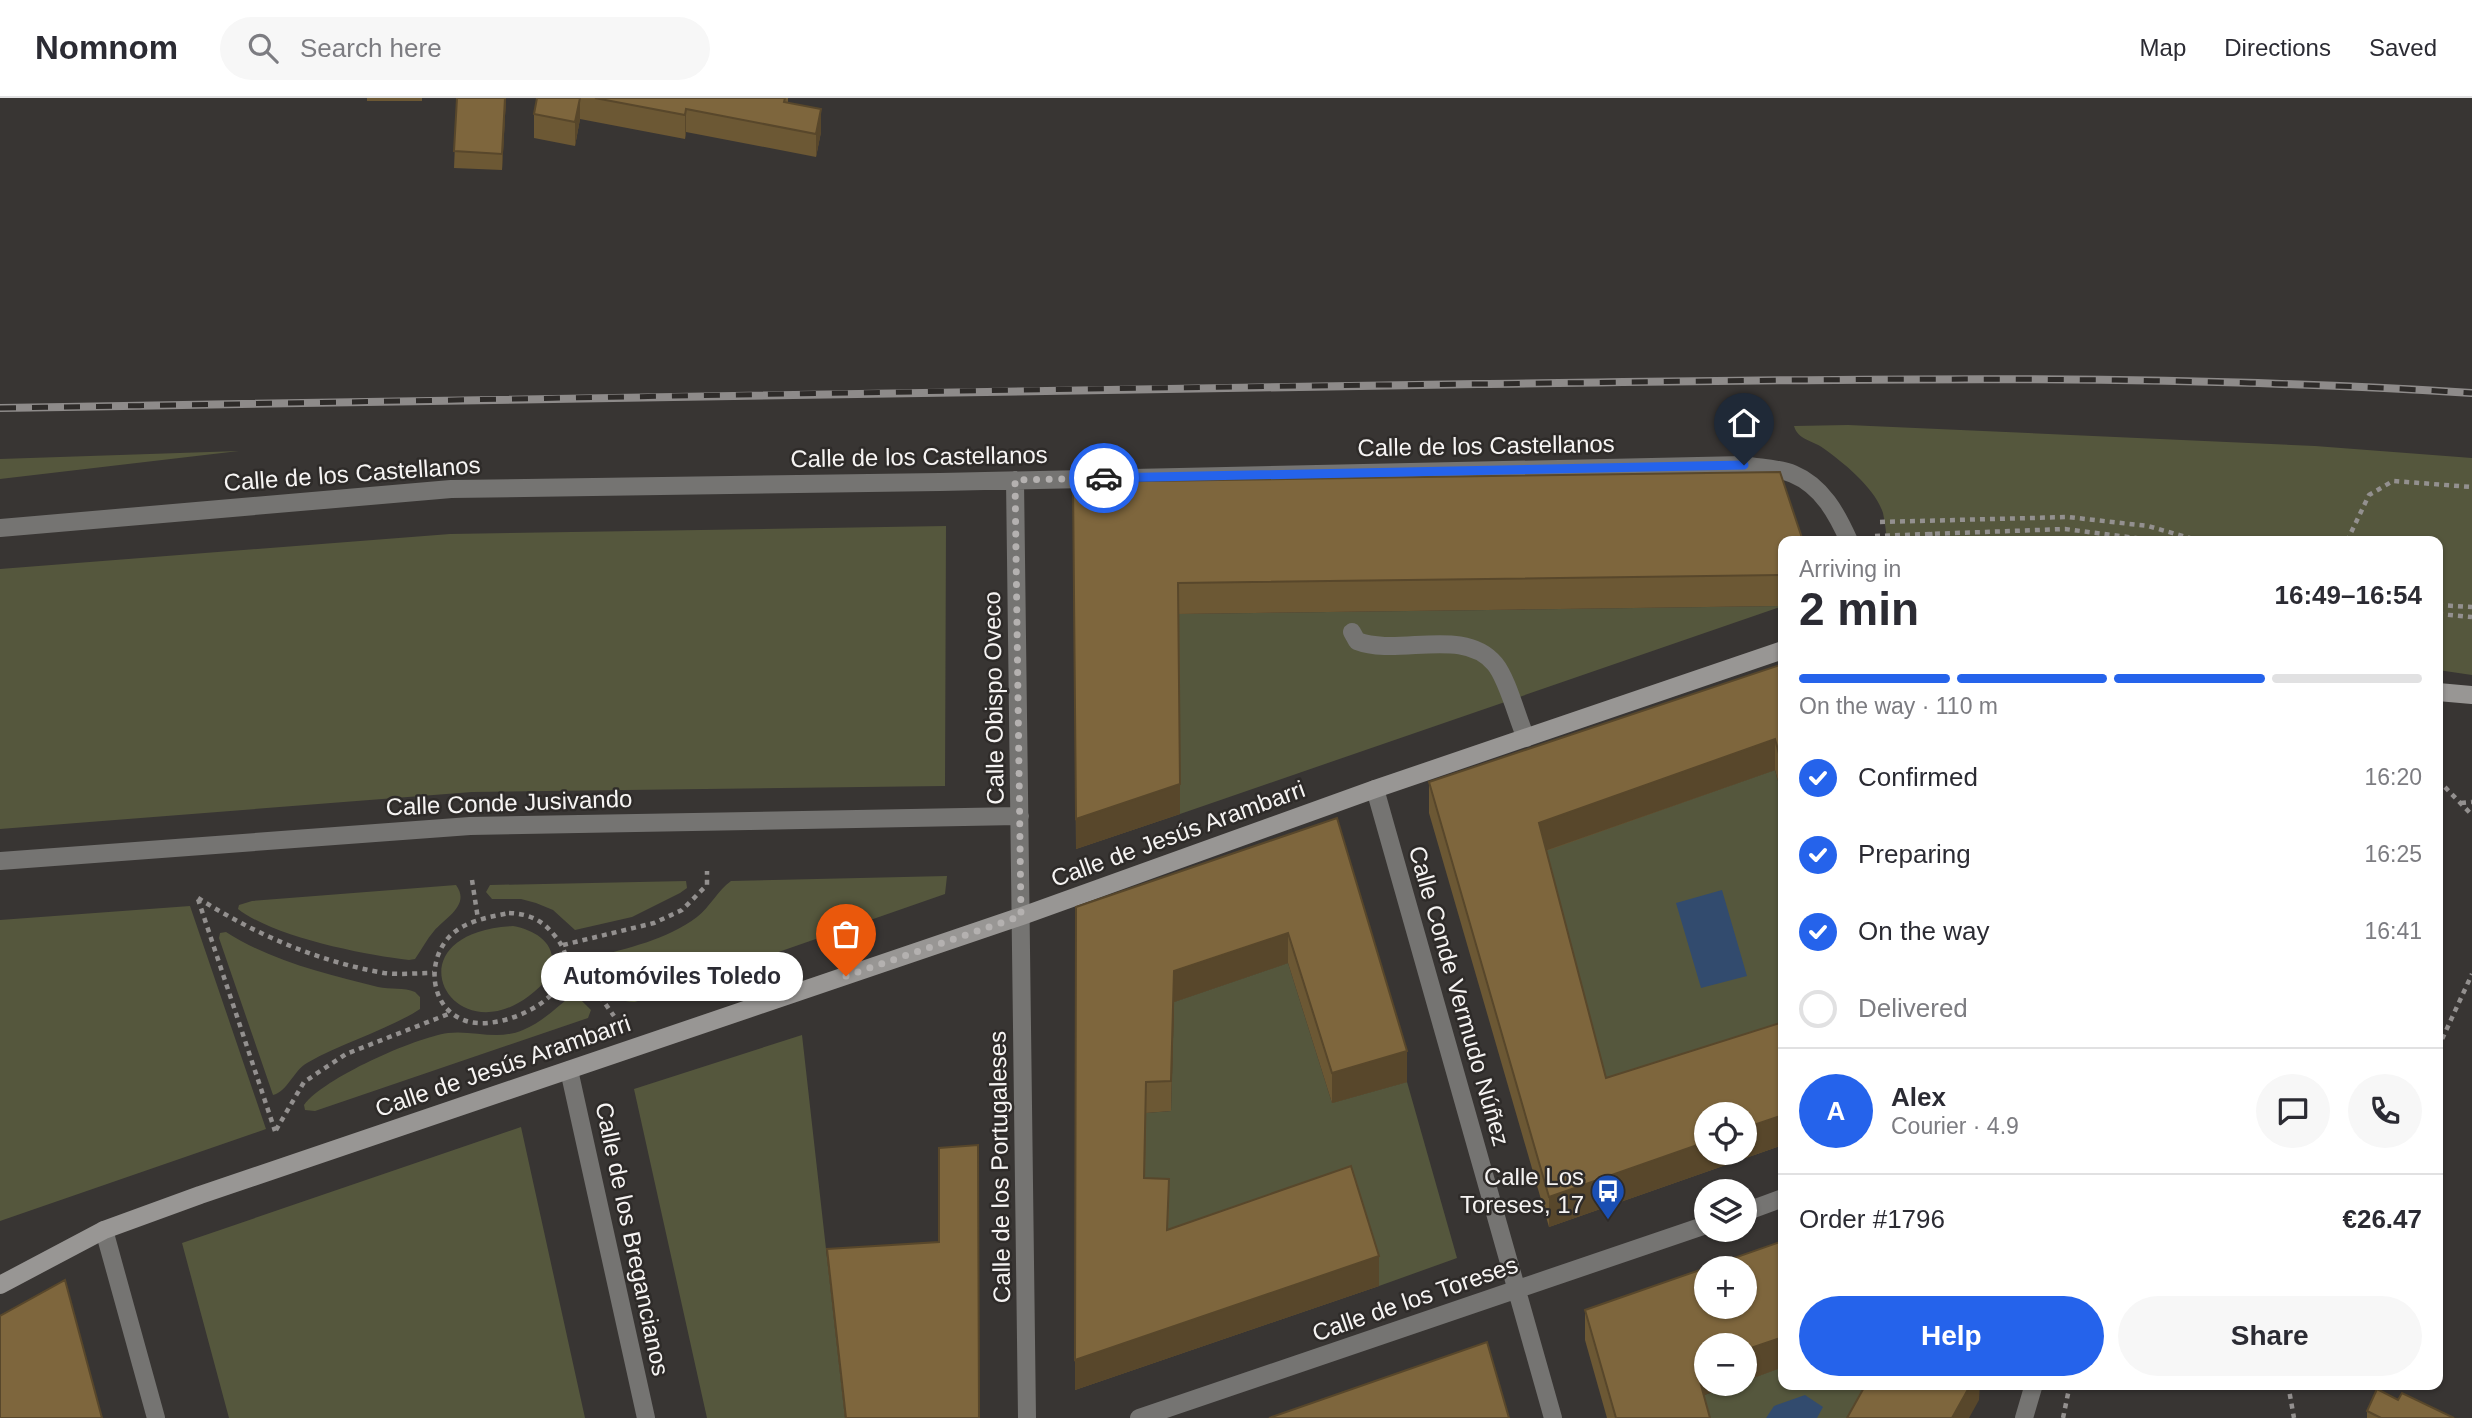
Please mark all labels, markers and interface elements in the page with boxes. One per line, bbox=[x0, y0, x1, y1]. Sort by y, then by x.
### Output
search box bbox=[220, 17, 710, 80]
text: Nomnom bbox=[35, 29, 178, 66]
icon: search bbox=[244, 29, 282, 67]
text: Search here bbox=[300, 33, 442, 63]
text: Map bbox=[2140, 34, 2186, 61]
text: Directions bbox=[2224, 34, 2331, 61]
text: Saved bbox=[2369, 34, 2437, 61]
pin bbox=[1714, 393, 1774, 465]
icon: home bbox=[1725, 404, 1763, 442]
street label: Calle de los Castellanos bbox=[1357, 430, 1615, 461]
street label: Calle de los Castellanos bbox=[790, 441, 1048, 472]
courier bbox=[1069, 443, 1139, 513]
street label: Calle de los Castellanos bbox=[223, 451, 481, 496]
icon: car bbox=[1085, 459, 1123, 497]
text: Arriving in bbox=[1799, 556, 1901, 582]
text: 16:49–16:54 bbox=[2275, 580, 2422, 610]
text: 2 min bbox=[1799, 583, 1919, 635]
street label: Calle Obispo Oveco bbox=[978, 591, 1009, 805]
text: On the way · 110 m bbox=[1799, 693, 1998, 719]
icon: check bbox=[1799, 759, 1837, 797]
text: Confirmed bbox=[1858, 762, 1978, 792]
text: 16:20 bbox=[2364, 764, 2422, 790]
street label: Calle de Jesús Arambarri bbox=[1047, 775, 1308, 892]
street label: Calle Conde Jusivando bbox=[385, 785, 633, 820]
icon: check bbox=[1799, 836, 1837, 874]
text: Preparing bbox=[1858, 839, 1971, 869]
text: 16:25 bbox=[2364, 841, 2422, 867]
street label: Calle Conde Vermudo Núñez bbox=[1404, 843, 1515, 1149]
pin bbox=[816, 904, 876, 976]
icon: check bbox=[1799, 913, 1837, 951]
icon: bag bbox=[827, 915, 865, 953]
text: On the way bbox=[1858, 916, 1990, 946]
text: 16:41 bbox=[2364, 918, 2422, 944]
callout: Automóviles Toledo bbox=[542, 952, 804, 1001]
text: Automóviles Toledo bbox=[563, 963, 781, 989]
text: Delivered bbox=[1858, 993, 1968, 1023]
street label: Calle de Jesús Arambarri bbox=[372, 1009, 634, 1122]
street label: Calle de los Portugaleses bbox=[984, 1031, 1015, 1303]
button: chat bbox=[2256, 1074, 2330, 1148]
button: phone bbox=[2348, 1074, 2422, 1148]
text: Alex bbox=[1891, 1082, 1946, 1112]
text: A bbox=[1827, 1096, 1845, 1126]
street label: Calle de los Bregancianos bbox=[590, 1100, 675, 1378]
map controls bbox=[1694, 1102, 1757, 1396]
button: locate bbox=[1694, 1102, 1757, 1165]
text: Courier · 4.9 bbox=[1891, 1113, 2019, 1139]
place label: Calle Los Toreses, 17 bbox=[1460, 1163, 1584, 1218]
bus stop icon: Calle Los Toreses, 17 bbox=[1589, 1172, 1627, 1221]
button: layers bbox=[1694, 1179, 1757, 1242]
text: Order #1796 bbox=[1799, 1204, 1945, 1234]
text: €26.47 bbox=[2342, 1204, 2422, 1234]
street label: Calle de los Toreses bbox=[1308, 1251, 1521, 1346]
button: + bbox=[1694, 1256, 1757, 1319]
button: Help bbox=[1799, 1296, 2104, 1376]
button: Share bbox=[2118, 1296, 2422, 1376]
button: − bbox=[1694, 1333, 1757, 1396]

